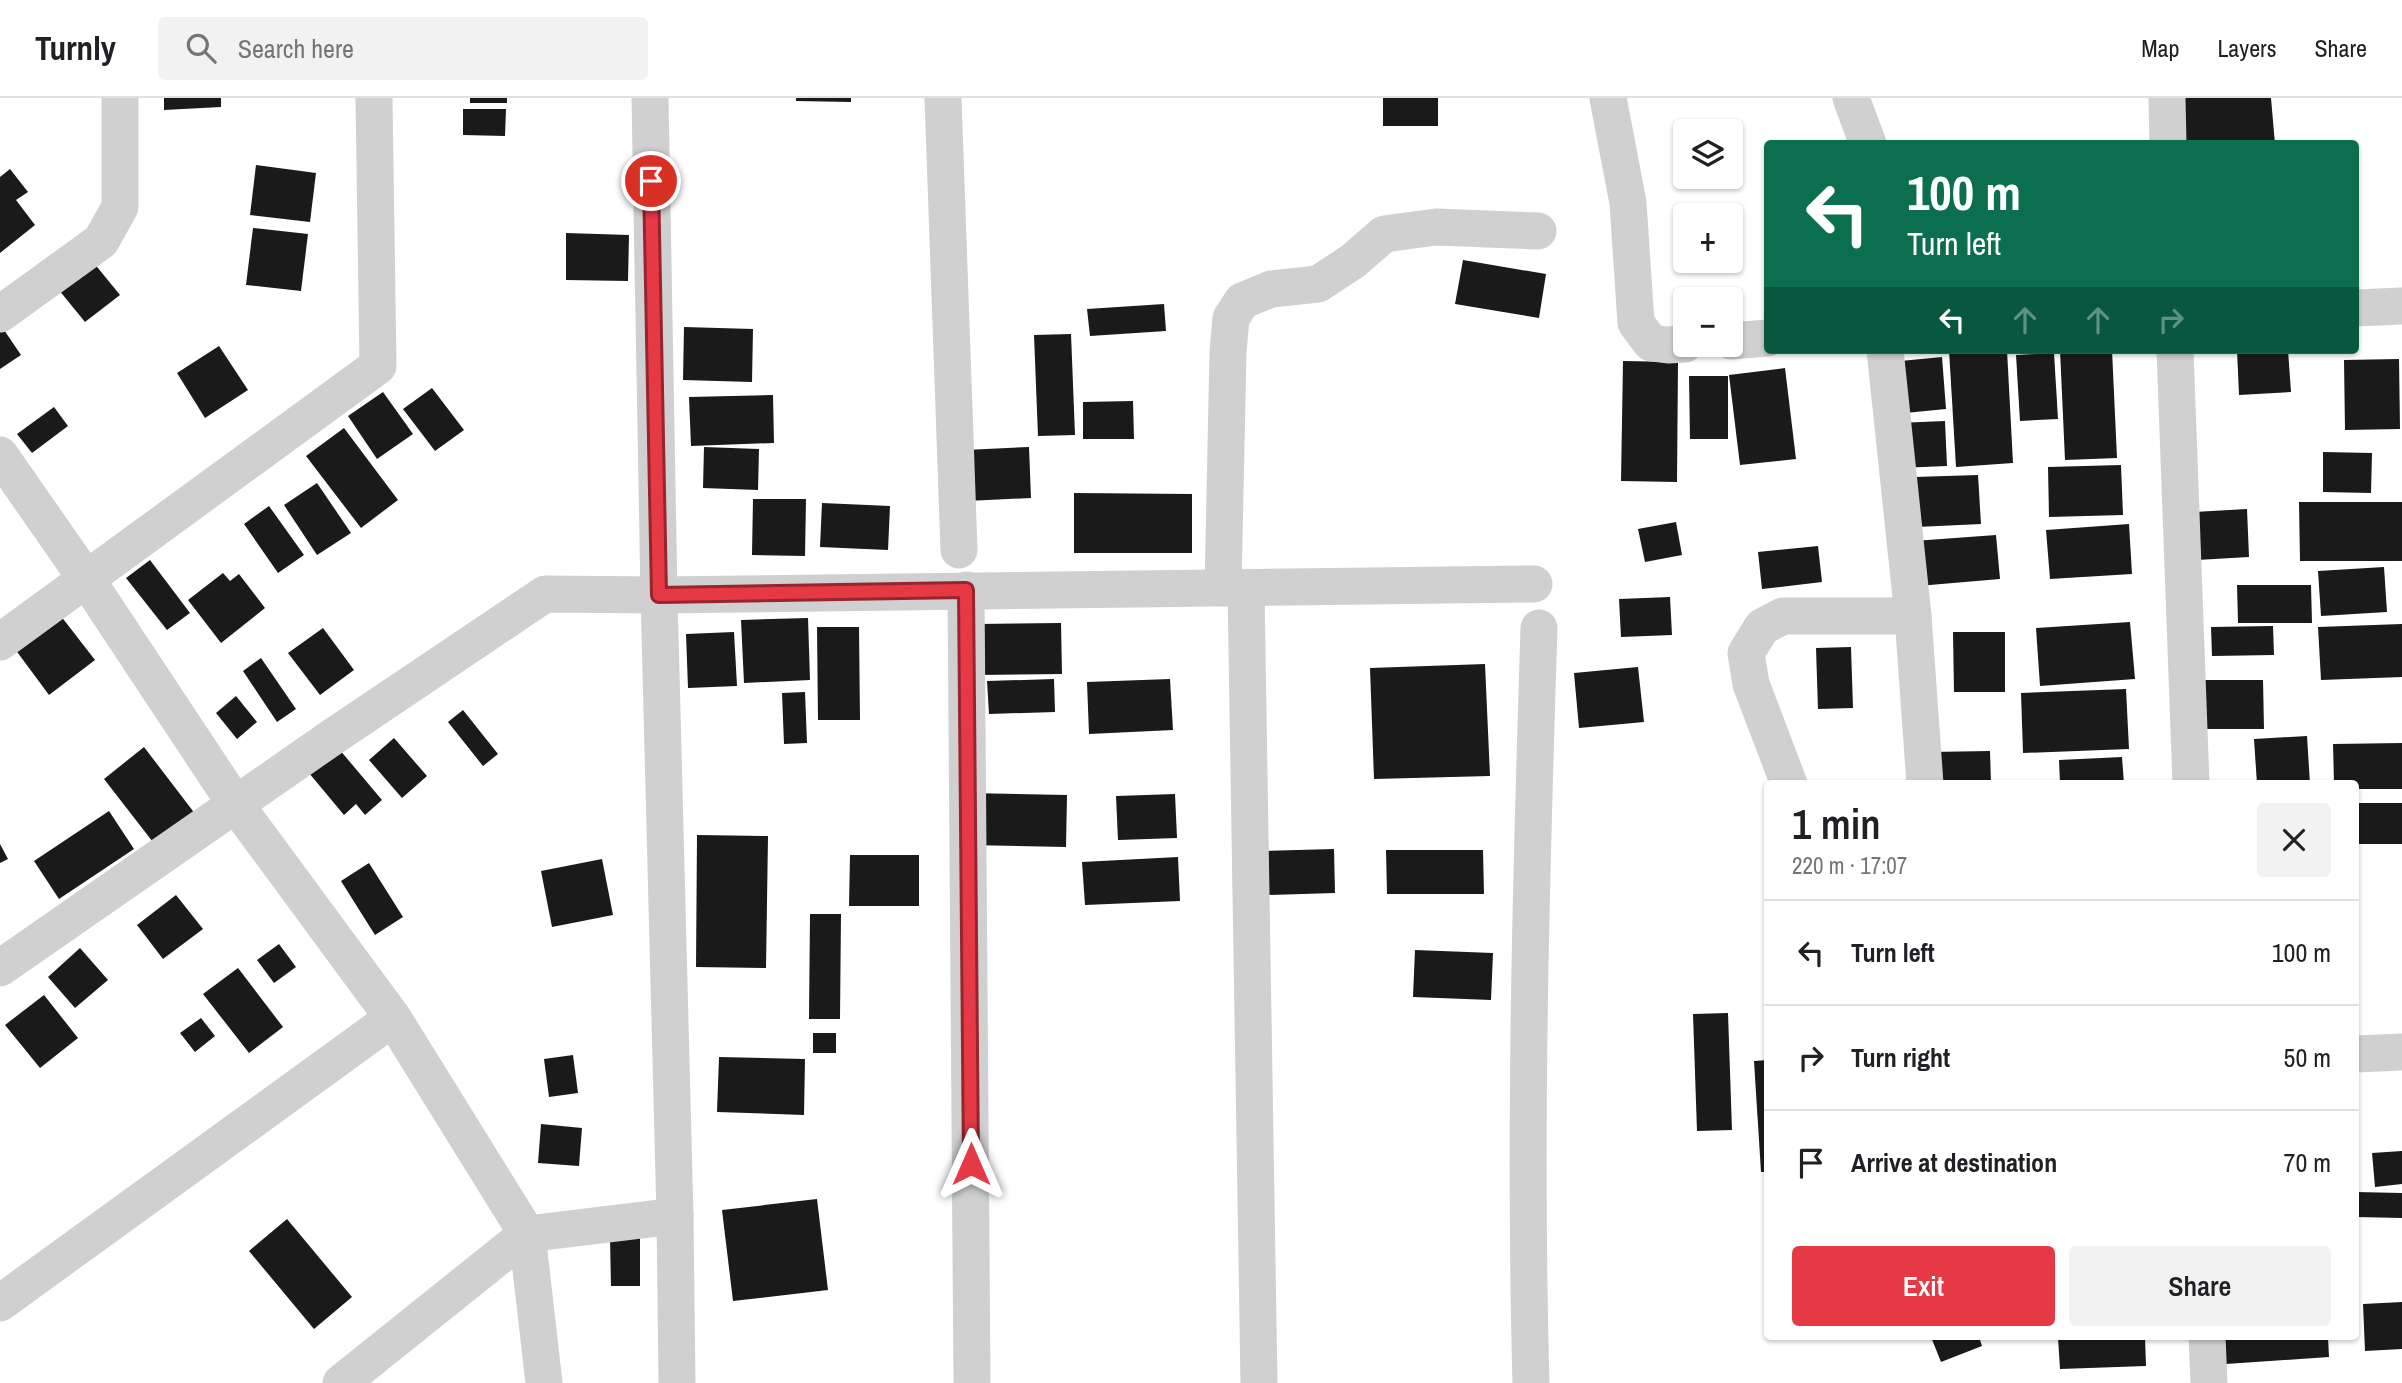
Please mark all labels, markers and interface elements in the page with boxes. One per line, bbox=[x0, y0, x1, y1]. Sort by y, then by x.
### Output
search box bbox=[158, 17, 648, 80]
text: Turnly bbox=[35, 26, 116, 70]
icon: search bbox=[182, 29, 220, 67]
text: Search here bbox=[238, 31, 354, 66]
text: Map bbox=[2141, 32, 2179, 64]
text: Layers bbox=[2217, 32, 2276, 64]
text: Share bbox=[2314, 32, 2367, 64]
map controls bbox=[1673, 119, 1743, 357]
button: layers bbox=[1673, 119, 1743, 189]
pin bbox=[621, 151, 681, 211]
text: 100 m bbox=[1907, 159, 2021, 225]
icon: arrive bbox=[632, 162, 670, 200]
icon: left bbox=[1792, 168, 1883, 259]
button: + bbox=[1673, 203, 1743, 273]
text: Turn left bbox=[1907, 222, 2001, 265]
button: − bbox=[1673, 287, 1743, 357]
icon: left bbox=[1933, 301, 1971, 339]
icon: ahead bbox=[2006, 301, 2044, 339]
icon: ahead bbox=[2079, 301, 2117, 339]
icon: right bbox=[2152, 301, 2190, 339]
text: 1 min bbox=[1792, 796, 1881, 852]
button: close bbox=[2257, 803, 2331, 877]
text: 220 m · 17:07 bbox=[1792, 850, 1907, 881]
icon: left bbox=[1792, 934, 1830, 972]
text: Turn left bbox=[1851, 935, 1935, 970]
text: 100 m bbox=[2272, 935, 2331, 970]
icon: right bbox=[1792, 1039, 1830, 1077]
text: Turn right bbox=[1851, 1040, 1950, 1075]
text: 50 m bbox=[2284, 1040, 2331, 1075]
position arrow bbox=[934, 1127, 1008, 1201]
icon: arrive bbox=[1792, 1144, 1830, 1182]
text: Arrive at destination bbox=[1851, 1145, 2057, 1180]
text: 70 m bbox=[2284, 1145, 2331, 1180]
button: Exit bbox=[1792, 1246, 2055, 1326]
button: Share bbox=[2069, 1246, 2331, 1326]

